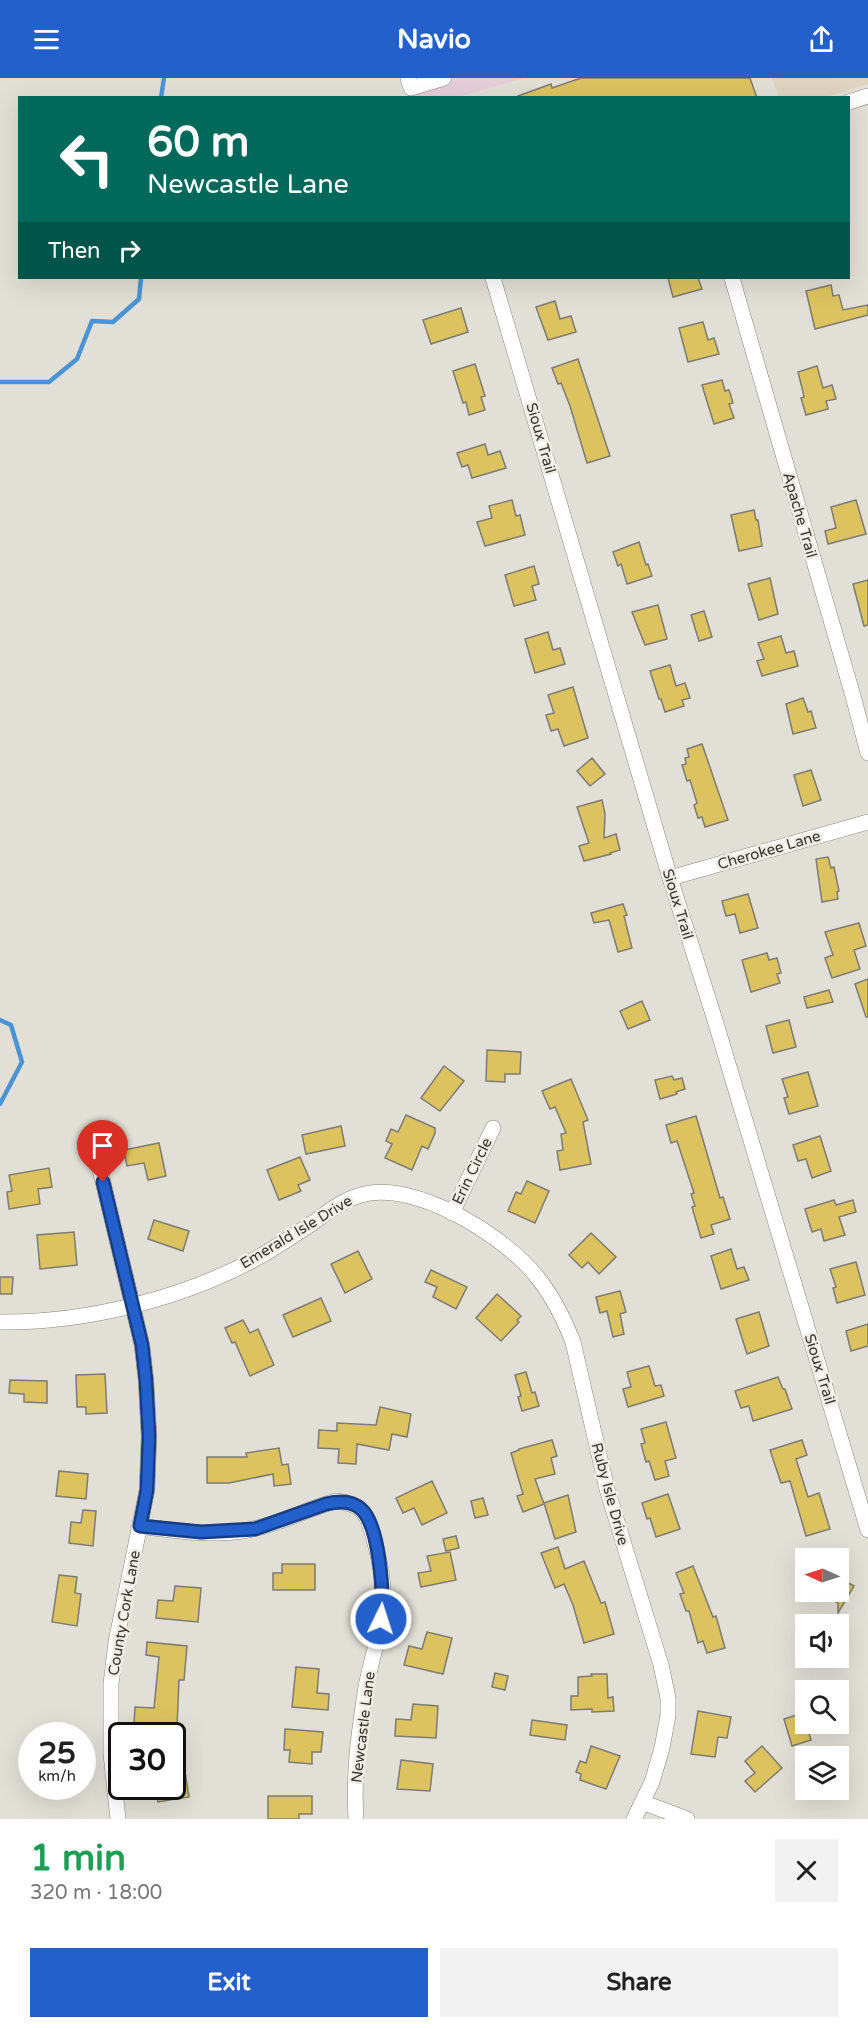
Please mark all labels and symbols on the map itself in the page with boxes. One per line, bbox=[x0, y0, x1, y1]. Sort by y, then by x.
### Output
street label: Sioux Trail bbox=[522, 401, 560, 475]
street label: Apache Trail bbox=[779, 470, 821, 560]
street label: Cherokee Lane bbox=[715, 827, 823, 873]
street label: Sioux Trail bbox=[659, 867, 697, 941]
pin bbox=[77, 1120, 128, 1182]
street label: Erin Circle bbox=[448, 1135, 496, 1207]
street label: Emerald Isle Drive bbox=[237, 1191, 355, 1273]
street label: Sioux Trail bbox=[801, 1332, 839, 1406]
street label: Ruby Isle Drive bbox=[588, 1441, 632, 1547]
north arrow bbox=[795, 1548, 849, 1602]
street label: County Cork Lane bbox=[104, 1549, 144, 1677]
position arrow bbox=[349, 1587, 413, 1651]
street label: Newcastle Lane bbox=[347, 1670, 379, 1784]
speed limit sign: 30 bbox=[108, 1722, 186, 1800]

